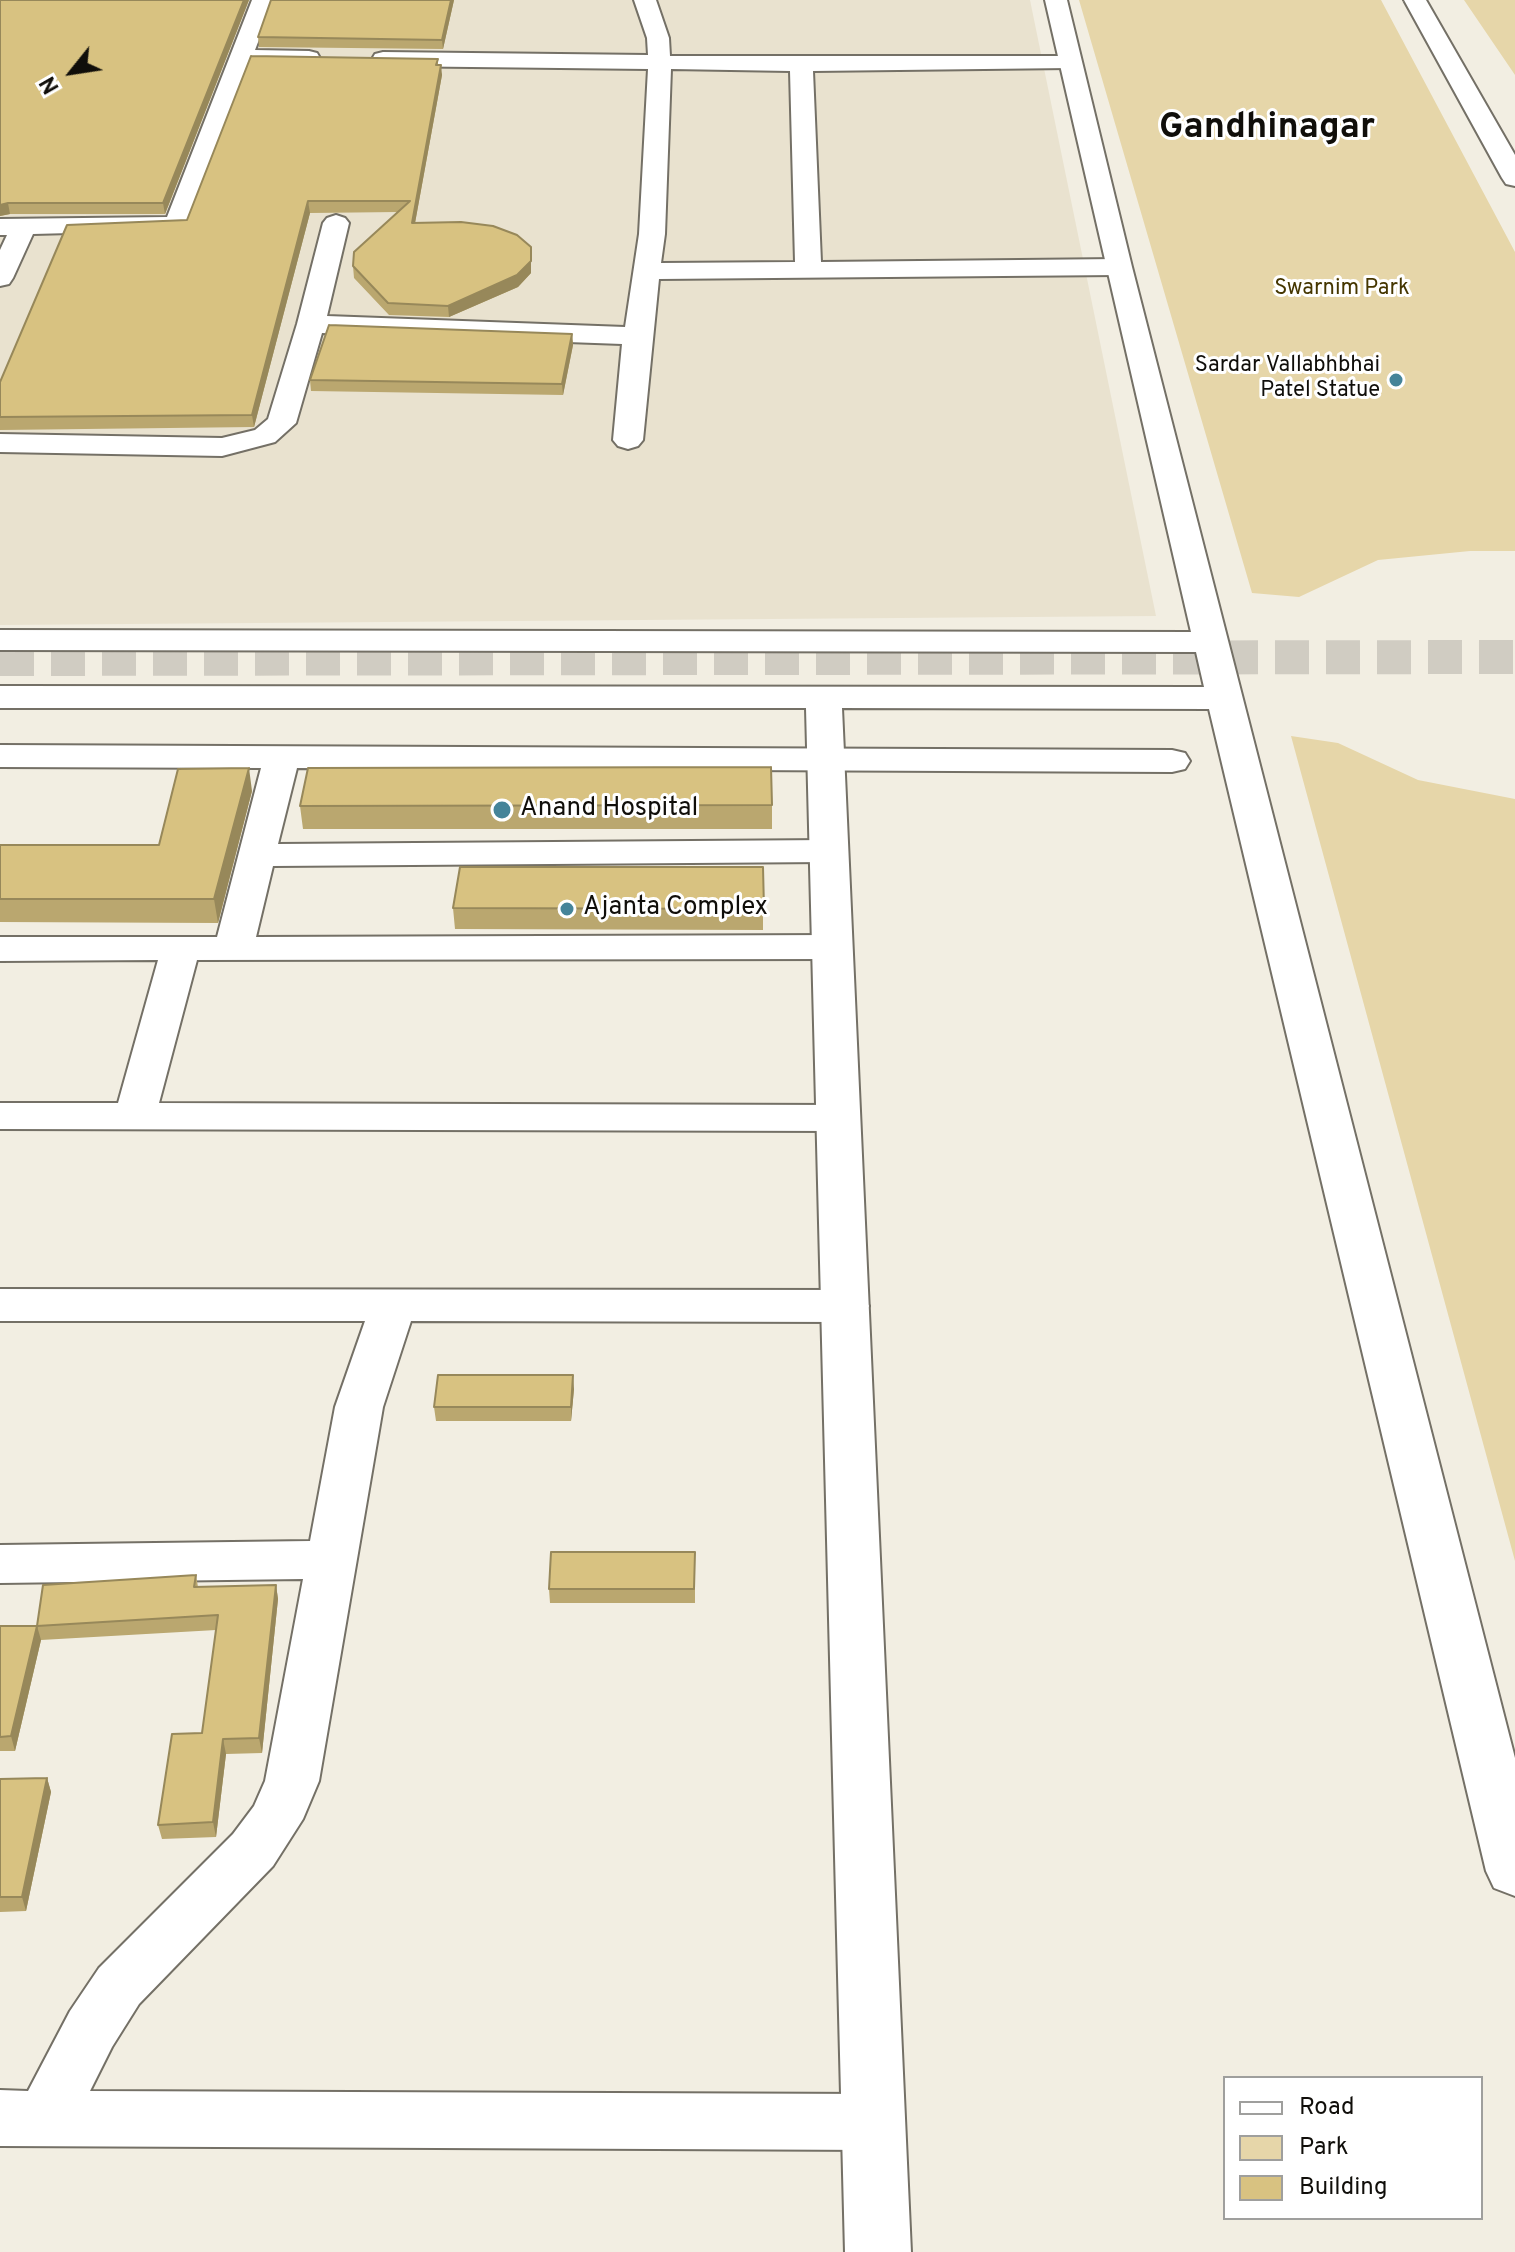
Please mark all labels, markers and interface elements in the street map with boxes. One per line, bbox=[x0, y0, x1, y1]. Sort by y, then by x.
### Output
north arrow bbox=[32, 32, 112, 112]
text: N bbox=[35, 71, 66, 98]
district label: Gandhinagar bbox=[1159, 108, 1375, 152]
park label: Swarnim Park bbox=[1274, 277, 1410, 303]
place label: Sardar Vallabhbhai Patel Statue bbox=[1195, 354, 1380, 406]
marker: Sardar Vallabhbhai Patel Statue bbox=[1387, 371, 1405, 389]
place label: Anand Hospital bbox=[520, 794, 698, 826]
marker: Anand Hospital bbox=[491, 799, 513, 821]
place label: Ajanta Complex bbox=[583, 893, 768, 925]
marker: Ajanta Complex bbox=[558, 900, 576, 918]
legend bbox=[1223, 2076, 1483, 2220]
text: Road bbox=[1299, 2093, 1355, 2123]
text: Park bbox=[1299, 2133, 1349, 2163]
text: Building bbox=[1299, 2173, 1388, 2203]

